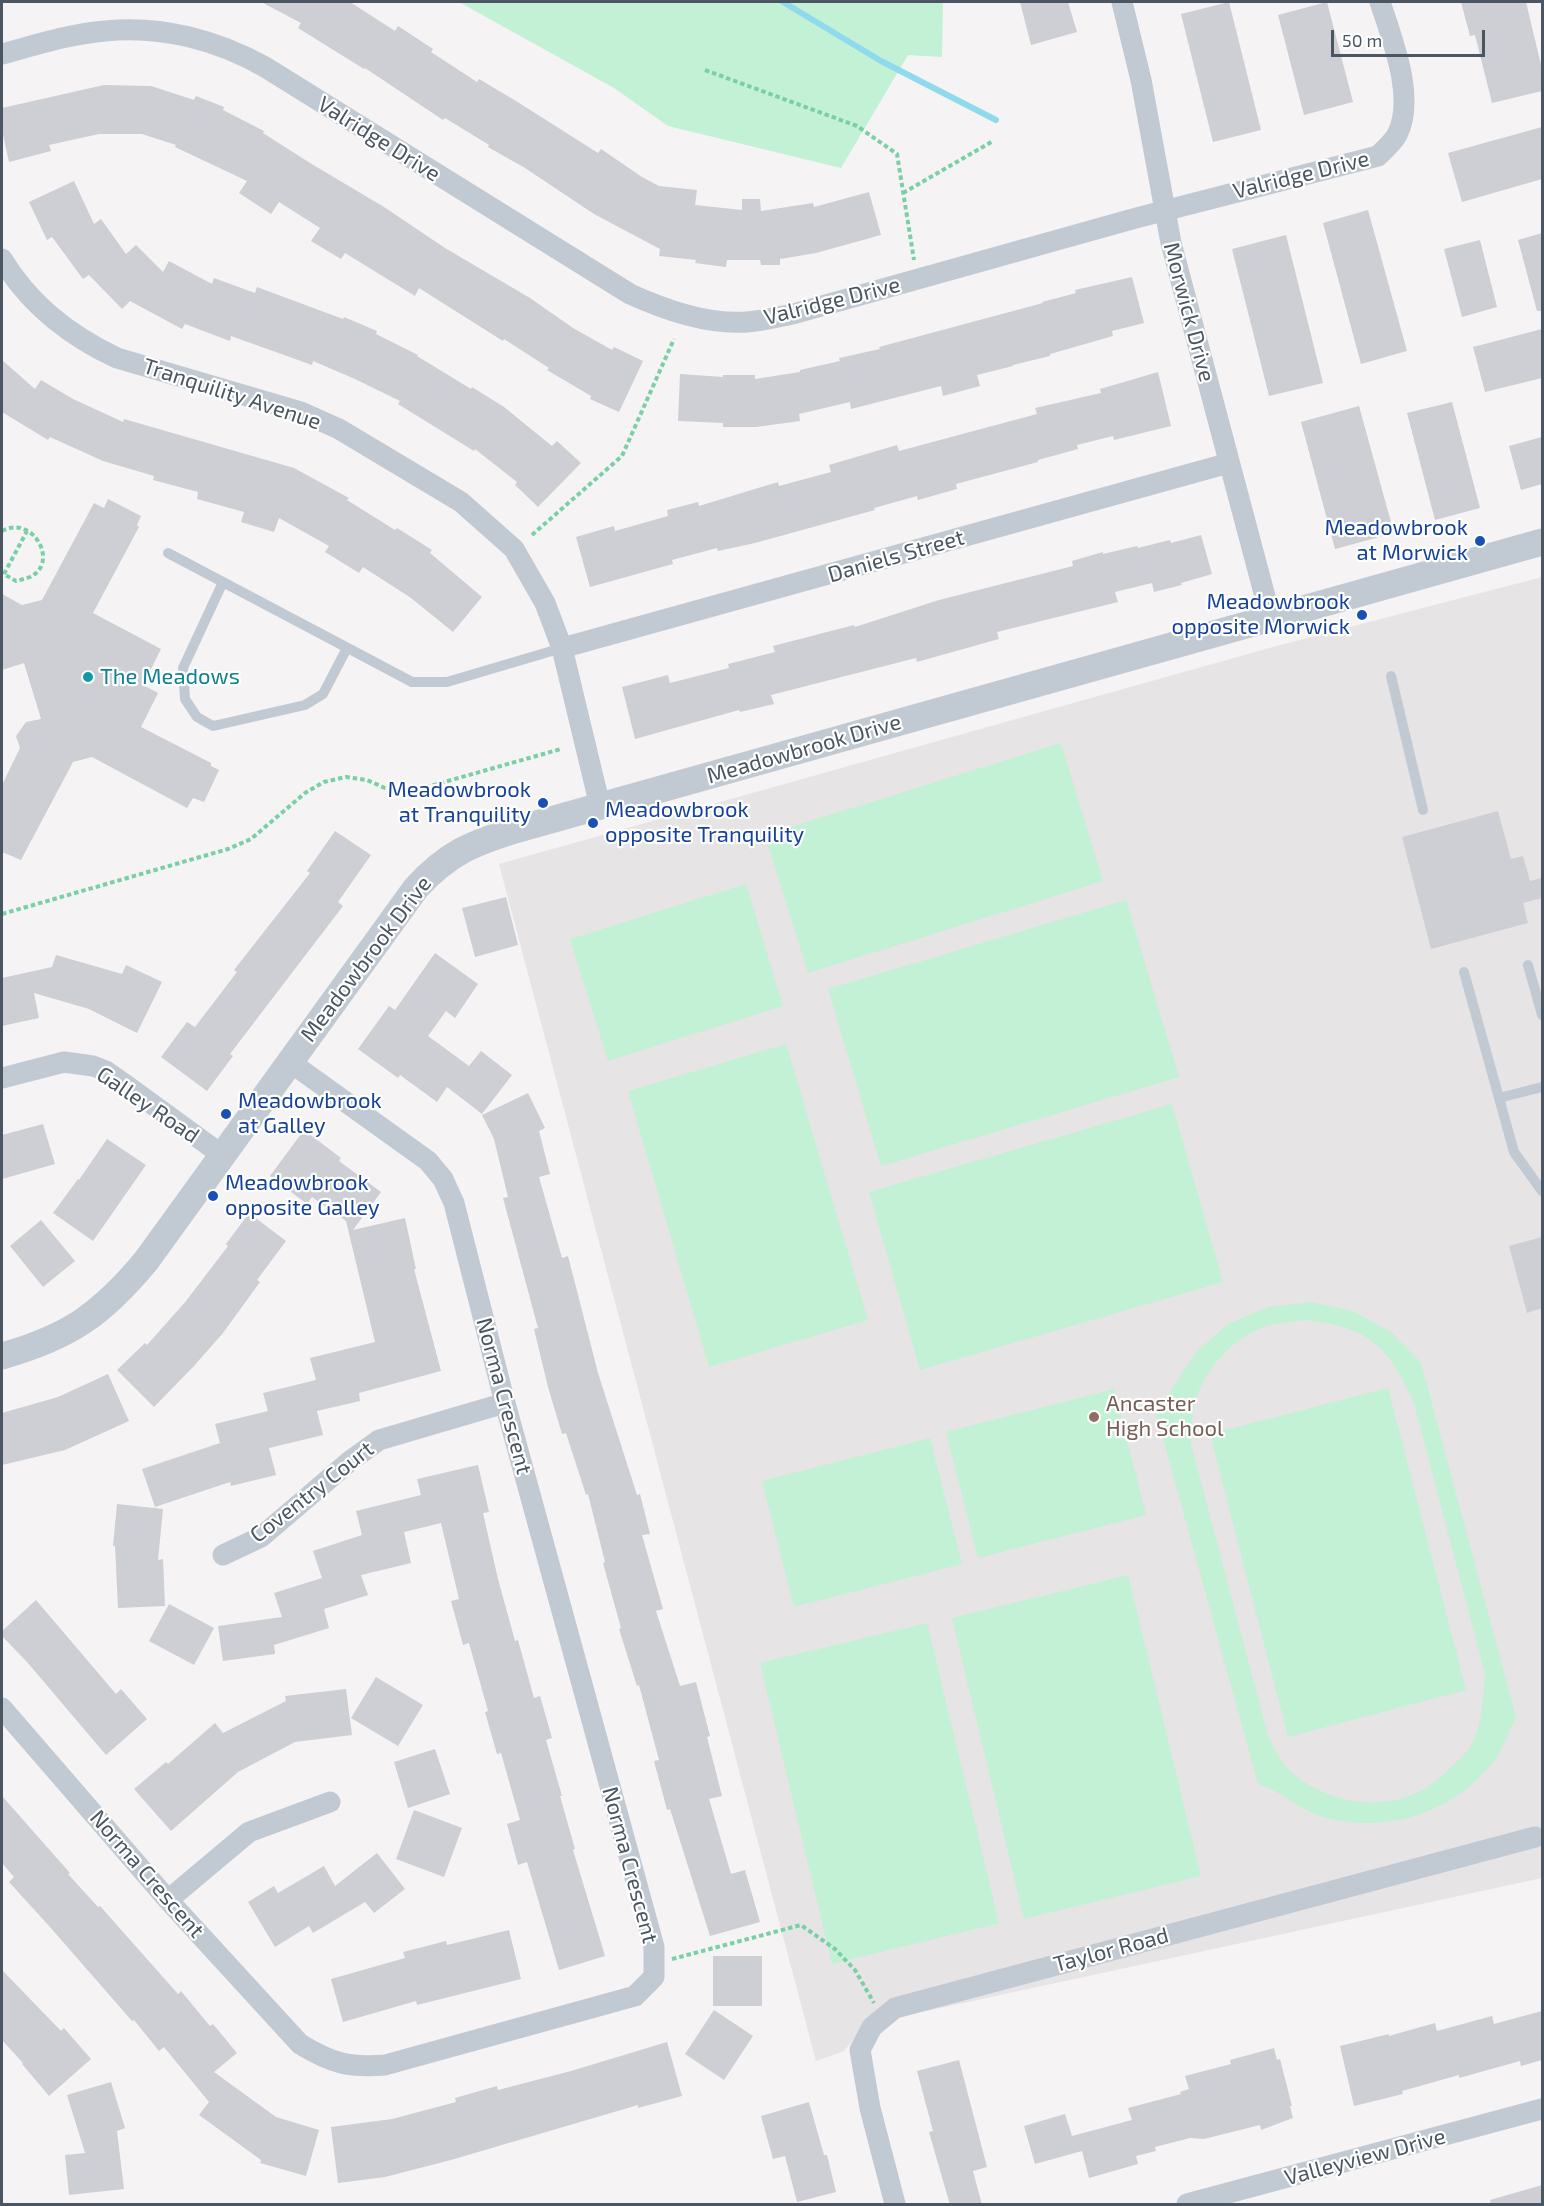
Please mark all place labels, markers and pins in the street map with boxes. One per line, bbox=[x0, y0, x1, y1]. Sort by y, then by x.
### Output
place label: Meadowbrook at Morwick bbox=[1324, 515, 1468, 566]
marker: Meadowbrook at Morwick bbox=[1473, 534, 1487, 548]
place label: Meadowbrook opposite Morwick bbox=[1172, 589, 1350, 640]
marker: Meadowbrook opposite Morwick bbox=[1355, 608, 1369, 622]
place label: The Meadows bbox=[100, 664, 240, 690]
marker: The Meadows bbox=[81, 670, 95, 684]
place label: Meadowbrook at Tranquility bbox=[387, 777, 531, 828]
marker: Meadowbrook at Tranquility bbox=[536, 796, 550, 810]
place label: Meadowbrook opposite Tranquility bbox=[605, 797, 804, 848]
marker: Meadowbrook opposite Tranquility bbox=[586, 816, 600, 830]
place label: Meadowbrook at Galley bbox=[238, 1088, 382, 1140]
marker: Meadowbrook at Galley bbox=[219, 1107, 233, 1121]
place label: Meadowbrook opposite Galley bbox=[225, 1170, 380, 1222]
marker: Meadowbrook opposite Galley bbox=[206, 1189, 220, 1203]
place label: Ancaster High School bbox=[1106, 1391, 1224, 1442]
marker: Ancaster High School bbox=[1087, 1410, 1101, 1424]

